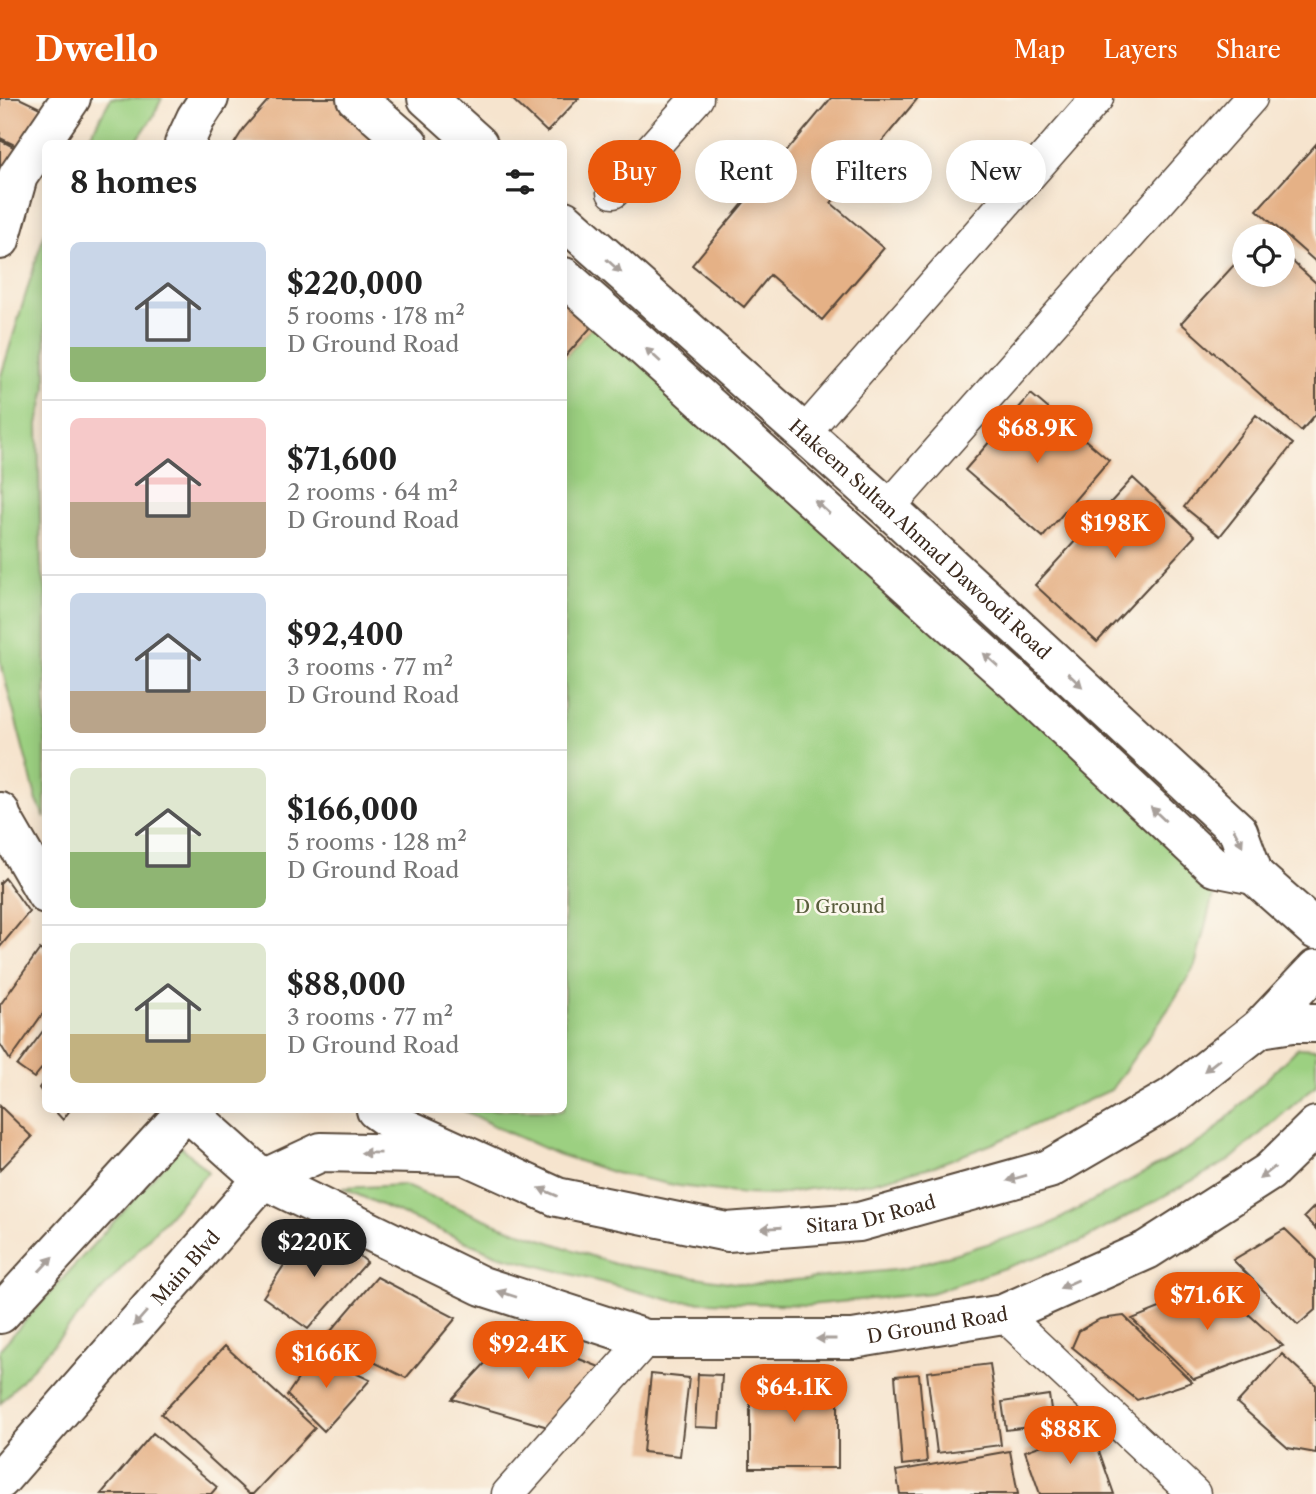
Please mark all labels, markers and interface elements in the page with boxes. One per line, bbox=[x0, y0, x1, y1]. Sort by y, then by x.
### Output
text: Dwello bbox=[35, 29, 158, 70]
text: Map bbox=[1014, 35, 1065, 64]
text: Layers bbox=[1103, 35, 1178, 64]
text: Share bbox=[1216, 35, 1281, 64]
chip: Buy bbox=[588, 140, 681, 203]
chip: Rent bbox=[695, 140, 797, 203]
chip: Filters bbox=[811, 140, 932, 203]
chip: New bbox=[946, 140, 1046, 203]
icon: filters bbox=[501, 163, 539, 201]
text: 8 homes bbox=[70, 164, 197, 201]
map controls bbox=[1232, 224, 1295, 287]
button: locate bbox=[1232, 224, 1295, 287]
one-way arrow bbox=[606, 257, 623, 273]
text: $220,000 bbox=[287, 265, 423, 302]
icon: home bbox=[126, 270, 210, 354]
text: 5 rooms · 178 m² bbox=[287, 302, 465, 330]
text: D Ground Road bbox=[287, 330, 459, 358]
one-way arrow bbox=[644, 347, 662, 363]
pin: $68.9K bbox=[980, 406, 1094, 465]
text: $68.9K bbox=[998, 414, 1076, 442]
street label: Hakeem Sultan Ahmad Dawoodi Road bbox=[784, 415, 1055, 664]
text: $71,600 bbox=[287, 441, 397, 478]
icon: home bbox=[126, 446, 210, 530]
text: 2 rooms · 64 m² bbox=[287, 478, 458, 506]
one-way arrow bbox=[814, 500, 831, 516]
pin: $198K bbox=[1066, 500, 1164, 560]
text: D Ground Road bbox=[287, 506, 459, 534]
text: $198K bbox=[1080, 509, 1150, 537]
text: $92,400 bbox=[287, 616, 404, 653]
icon: home bbox=[126, 621, 210, 705]
one-way arrow bbox=[982, 652, 1000, 668]
text: 3 rooms · 77 m² bbox=[287, 653, 453, 681]
one-way arrow bbox=[1066, 672, 1084, 688]
text: D Ground Road bbox=[287, 681, 459, 709]
text: $166,000 bbox=[287, 791, 418, 828]
icon: home bbox=[126, 796, 210, 880]
one-way arrow bbox=[1150, 807, 1167, 823]
one-way arrow bbox=[1232, 827, 1244, 847]
text: 5 rooms · 128 m² bbox=[287, 828, 467, 856]
text: D Ground Road bbox=[287, 856, 459, 884]
park label: D Ground bbox=[795, 895, 886, 918]
text: $88,000 bbox=[287, 966, 406, 1003]
icon: home bbox=[126, 971, 210, 1055]
text: 3 rooms · 77 m² bbox=[287, 1003, 453, 1031]
text: D Ground Road bbox=[287, 1031, 459, 1059]
one-way arrow bbox=[1204, 1058, 1222, 1073]
one-way arrow bbox=[360, 1147, 382, 1159]
one-way arrow bbox=[1258, 1165, 1276, 1180]
one-way arrow bbox=[1006, 1173, 1028, 1184]
one-way arrow bbox=[537, 1187, 558, 1198]
street label: Sitara Dr Road bbox=[805, 1190, 939, 1238]
pin: $220K bbox=[265, 1220, 363, 1279]
one-way arrow bbox=[760, 1223, 782, 1234]
street label: Main Blvd bbox=[147, 1226, 225, 1310]
text: $220K bbox=[277, 1228, 351, 1256]
one-way arrow bbox=[38, 1255, 54, 1273]
pin: $71.6K bbox=[1150, 1272, 1264, 1332]
one-way arrow bbox=[1059, 1279, 1080, 1290]
text: $71.6K bbox=[1170, 1281, 1244, 1309]
one-way arrow bbox=[497, 1288, 518, 1299]
street label: D Ground Road bbox=[865, 1302, 1010, 1348]
one-way arrow bbox=[133, 1311, 148, 1328]
pin: $92.4K bbox=[471, 1322, 585, 1381]
pin: $166K bbox=[277, 1330, 375, 1390]
text: $92.4K bbox=[489, 1330, 567, 1358]
one-way arrow bbox=[815, 1333, 837, 1345]
text: $166K bbox=[291, 1339, 361, 1367]
pin: $64.1K bbox=[737, 1364, 851, 1424]
text: $64.1K bbox=[756, 1373, 832, 1401]
pin: $88K bbox=[1029, 1406, 1111, 1466]
text: $88K bbox=[1040, 1415, 1100, 1443]

